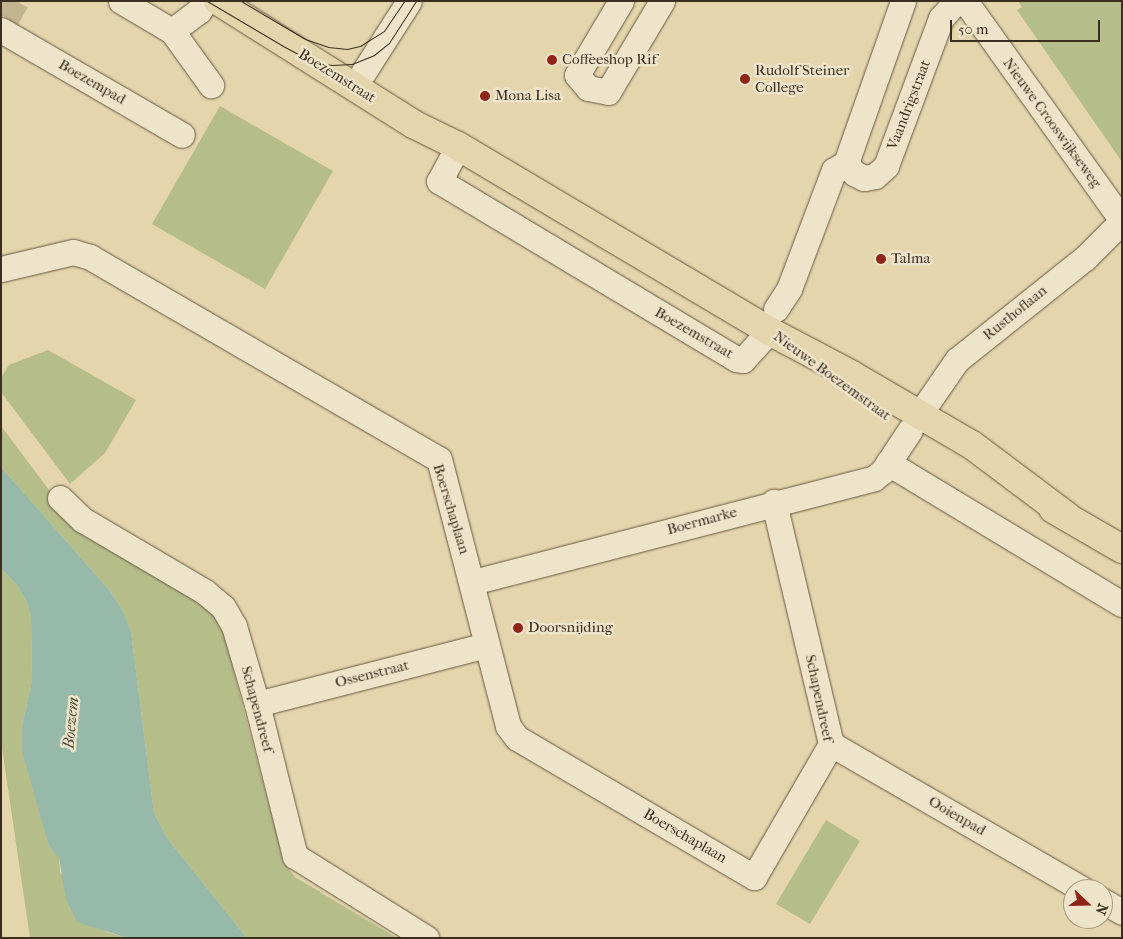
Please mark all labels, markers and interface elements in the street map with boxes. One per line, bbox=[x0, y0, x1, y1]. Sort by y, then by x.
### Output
scale bar bbox=[953, 10, 1103, 42]
text: 50 m bbox=[958, 20, 988, 38]
street label: Boezemstraat bbox=[295, 45, 379, 107]
place label: Coffeeshop Rif bbox=[562, 51, 656, 69]
marker: Coffeeshop Rif bbox=[546, 54, 558, 66]
street label: Nieuwe Crooswijkseweg bbox=[999, 55, 1105, 191]
street label: Boezempad bbox=[55, 56, 129, 108]
street label: Vaandrigstraat bbox=[884, 58, 934, 152]
place label: Rudolf Steiner College bbox=[755, 61, 849, 96]
marker: Rudolf Steiner College bbox=[739, 73, 751, 85]
place label: Mona Lisa bbox=[495, 87, 561, 105]
marker: Mona Lisa bbox=[479, 90, 491, 102]
place label: Talma bbox=[891, 250, 930, 268]
marker: Talma bbox=[875, 253, 887, 265]
street label: Rusthoflaan bbox=[979, 282, 1051, 344]
street label: Boezemstraat bbox=[651, 303, 737, 363]
street label: Nieuwe Boezemstraat bbox=[770, 327, 894, 425]
street label: Boerschaplaan bbox=[429, 462, 473, 556]
street label: Boermarke bbox=[665, 503, 739, 539]
place label: Doorsnijding bbox=[528, 619, 613, 637]
marker: Doorsnijding bbox=[512, 622, 524, 634]
street label: Schapendreef bbox=[801, 653, 837, 743]
street label: Ossenstraat bbox=[333, 656, 411, 692]
street label: Schapendreef bbox=[237, 664, 277, 754]
water label: Boezem bbox=[59, 696, 83, 750]
street label: Ooienpad bbox=[925, 792, 989, 840]
street label: Boerschaplaan bbox=[640, 805, 730, 867]
north arrow bbox=[1063, 879, 1113, 929]
text: N bbox=[1092, 901, 1111, 917]

